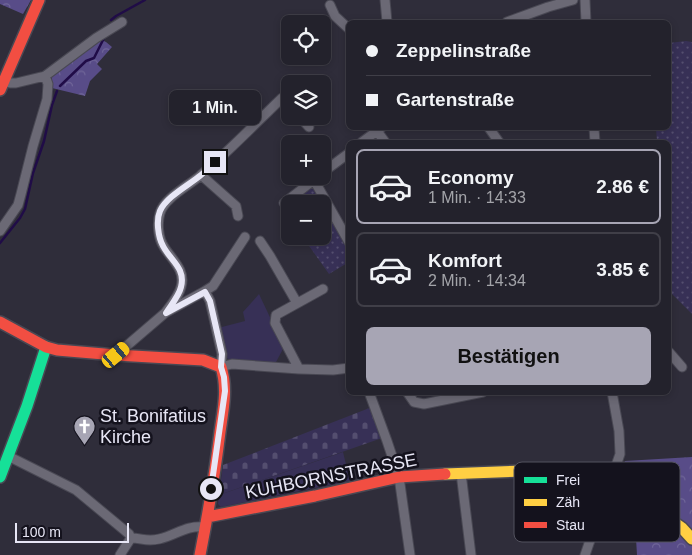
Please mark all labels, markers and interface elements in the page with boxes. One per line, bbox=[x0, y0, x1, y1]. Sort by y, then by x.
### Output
map controls bbox=[281, 15, 331, 245]
button: locate bbox=[281, 15, 331, 65]
text: Zeppelinstraße bbox=[396, 40, 531, 61]
button: layers bbox=[281, 75, 331, 125]
text: Gartenstraße bbox=[396, 89, 514, 110]
callout: 1 Min. bbox=[169, 90, 261, 124]
text: 1 Min. bbox=[192, 99, 238, 116]
button: + bbox=[281, 135, 331, 185]
route end bbox=[204, 151, 226, 173]
icon: car bbox=[368, 164, 413, 209]
text: Economy bbox=[428, 167, 514, 188]
text: 2.86 € bbox=[596, 176, 649, 197]
text: 1 Min. · 14:33 bbox=[428, 189, 526, 206]
button: − bbox=[281, 195, 331, 245]
icon: car bbox=[368, 247, 413, 292]
text: Komfort bbox=[428, 250, 502, 271]
text: 3.85 € bbox=[596, 259, 649, 280]
text: 2 Min. · 14:34 bbox=[428, 272, 526, 289]
button: Bestätigen bbox=[366, 327, 651, 385]
car bbox=[99, 340, 132, 370]
place label: St. Bonifatius Kirche bbox=[100, 406, 206, 447]
church icon: St. Bonifatius Kirche bbox=[72, 414, 96, 445]
street label: KUHBORNSTRASSE bbox=[244, 450, 418, 502]
legend bbox=[514, 462, 680, 542]
text: Frei bbox=[556, 472, 580, 488]
route start bbox=[200, 478, 222, 500]
text: Zäh bbox=[556, 494, 580, 510]
text: Stau bbox=[556, 517, 585, 533]
scale bar bbox=[15, 520, 129, 543]
text: 100 m bbox=[22, 524, 61, 540]

